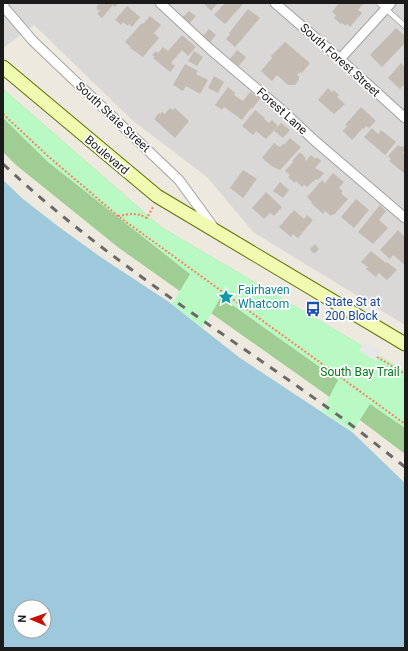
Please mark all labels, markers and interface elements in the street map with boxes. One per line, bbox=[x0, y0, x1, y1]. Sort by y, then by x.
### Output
street label: South Forest Street bbox=[297, 20, 383, 100]
street label: South State Street bbox=[73, 79, 153, 155]
street label: Forest Lane bbox=[254, 85, 310, 137]
street label: Boulevard bbox=[82, 133, 132, 177]
place label: Fairhaven Whatcom bbox=[238, 283, 290, 311]
place icon: Fairhaven Whatcom bbox=[217, 288, 235, 306]
place label: State St at 200 Block bbox=[325, 295, 380, 323]
bus stop icon: State St at 200 Block bbox=[304, 300, 322, 318]
park label: South Bay Trail bbox=[320, 365, 400, 379]
north arrow bbox=[12, 599, 52, 639]
text: N bbox=[16, 614, 29, 623]

